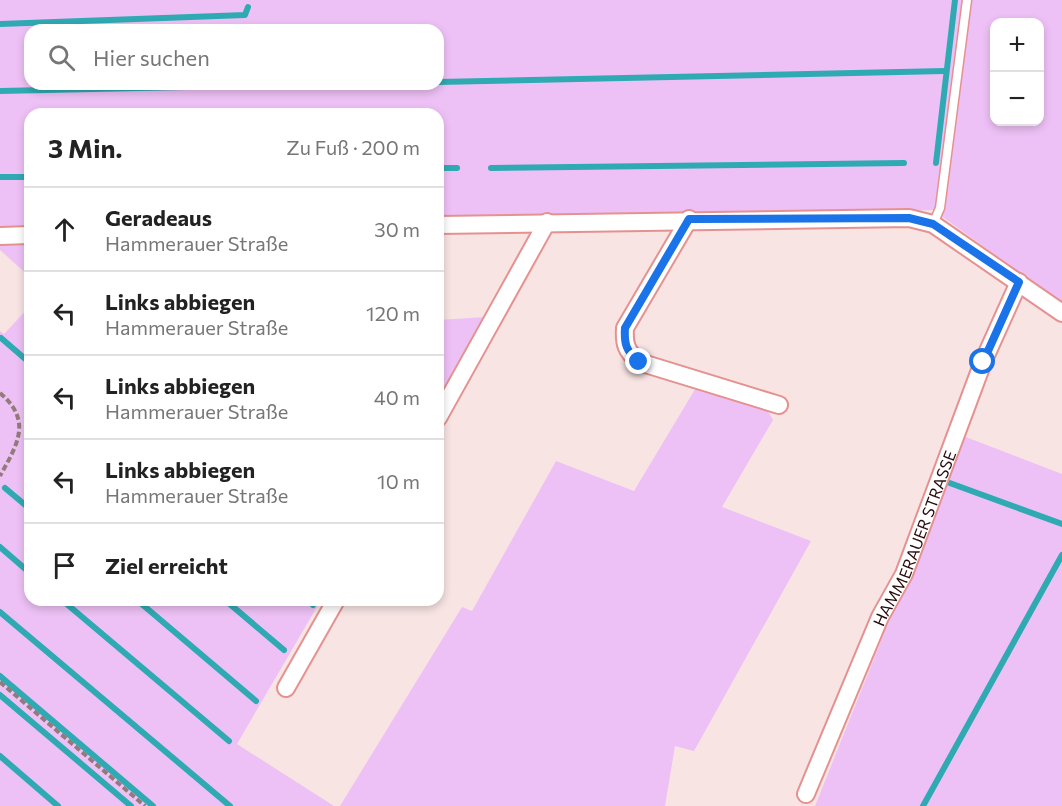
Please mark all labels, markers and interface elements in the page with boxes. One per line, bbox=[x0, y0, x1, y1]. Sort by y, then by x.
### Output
map controls bbox=[990, 18, 1044, 126]
button: + bbox=[990, 18, 1044, 72]
search box bbox=[24, 24, 444, 90]
icon: search bbox=[45, 41, 78, 74]
text: Hier suchen bbox=[93, 44, 210, 71]
button: − bbox=[990, 72, 1044, 126]
text: 3 Min. bbox=[48, 132, 122, 163]
text: Zu Fuß · 200 m bbox=[286, 135, 420, 159]
text: Geradeaus bbox=[105, 204, 212, 231]
icon: ahead bbox=[48, 213, 81, 246]
text: 30 m bbox=[374, 217, 420, 241]
text: Hammerauer Straße bbox=[105, 231, 288, 255]
text: Links abbiegen bbox=[105, 288, 255, 315]
icon: left bbox=[48, 297, 81, 330]
text: 120 m bbox=[366, 301, 420, 325]
text: Hammerauer Straße bbox=[105, 315, 288, 339]
route end bbox=[625, 348, 651, 374]
route start bbox=[969, 348, 995, 374]
text: Links abbiegen bbox=[105, 372, 255, 399]
icon: left bbox=[48, 381, 81, 414]
text: 40 m bbox=[374, 385, 420, 409]
text: Hammerauer Straße bbox=[105, 399, 288, 423]
street label: HAMMERAUER STRASSE bbox=[868, 448, 959, 628]
text: Links abbiegen bbox=[105, 456, 255, 483]
icon: left bbox=[48, 465, 81, 498]
text: 10 m bbox=[377, 469, 420, 493]
text: Hammerauer Straße bbox=[105, 483, 288, 507]
icon: arrive bbox=[48, 549, 81, 582]
text: Ziel erreicht bbox=[105, 552, 228, 579]

